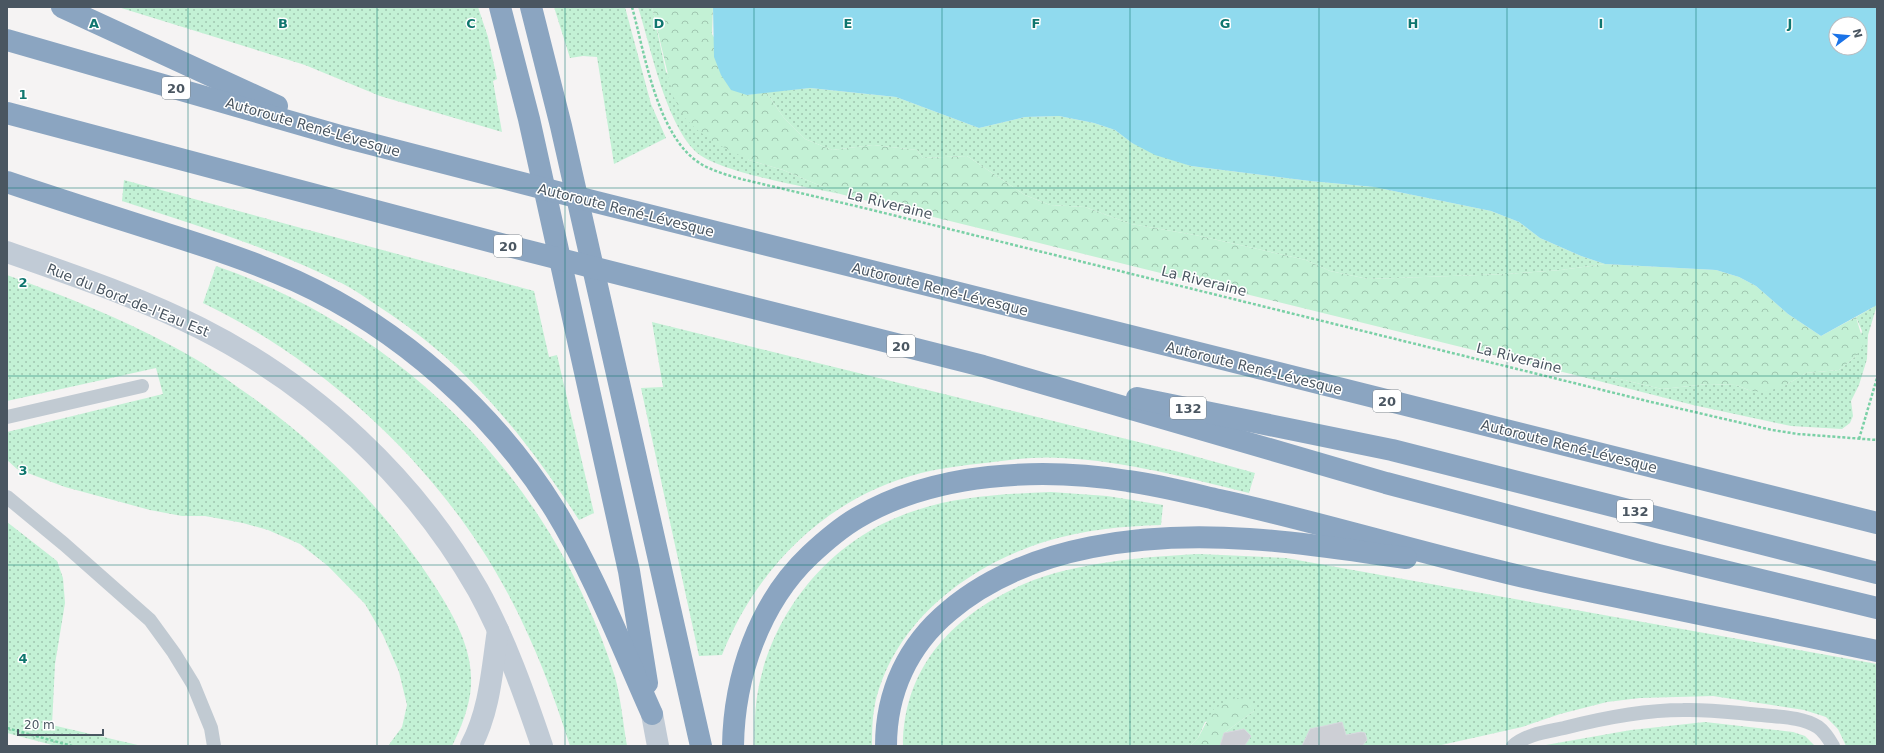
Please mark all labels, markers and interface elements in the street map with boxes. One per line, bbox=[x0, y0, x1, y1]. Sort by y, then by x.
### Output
text: A bbox=[89, 16, 99, 31]
text: B bbox=[278, 16, 288, 31]
text: C bbox=[466, 16, 476, 31]
text: D bbox=[654, 16, 665, 31]
text: E bbox=[844, 16, 852, 31]
text: F bbox=[1032, 16, 1040, 31]
text: G bbox=[1220, 16, 1230, 31]
text: H bbox=[1408, 16, 1418, 31]
text: I bbox=[1599, 16, 1603, 31]
text: J bbox=[1787, 16, 1792, 31]
north arrow bbox=[1828, 16, 1868, 56]
text: N bbox=[1850, 27, 1865, 40]
road number: 20 bbox=[162, 77, 190, 99]
text: 1 bbox=[18, 87, 28, 102]
street label: Autoroute René-Lévesque bbox=[224, 94, 402, 160]
street label: Autoroute René-Lévesque bbox=[536, 180, 716, 240]
street label: La Riveraine bbox=[846, 186, 934, 222]
road number: 20 bbox=[494, 235, 522, 257]
street label: Autoroute René-Lévesque bbox=[850, 259, 1030, 319]
street label: Rue du Bord-de-l'Eau Est bbox=[45, 260, 212, 340]
street label: La Riveraine bbox=[1160, 263, 1248, 299]
text: 2 bbox=[18, 275, 28, 290]
road number: 20 bbox=[887, 335, 915, 357]
street label: Autoroute René-Lévesque bbox=[1164, 338, 1344, 398]
street label: La Riveraine bbox=[1475, 340, 1563, 376]
road number: 20 bbox=[1373, 390, 1401, 412]
road number: 132 bbox=[1170, 397, 1206, 419]
street label: Autoroute René-Lévesque bbox=[1479, 416, 1659, 476]
text: 3 bbox=[18, 463, 28, 478]
road number: 132 bbox=[1617, 500, 1653, 522]
text: 4 bbox=[18, 651, 28, 666]
scale bar bbox=[18, 711, 103, 737]
text: 20 m bbox=[24, 718, 55, 732]

